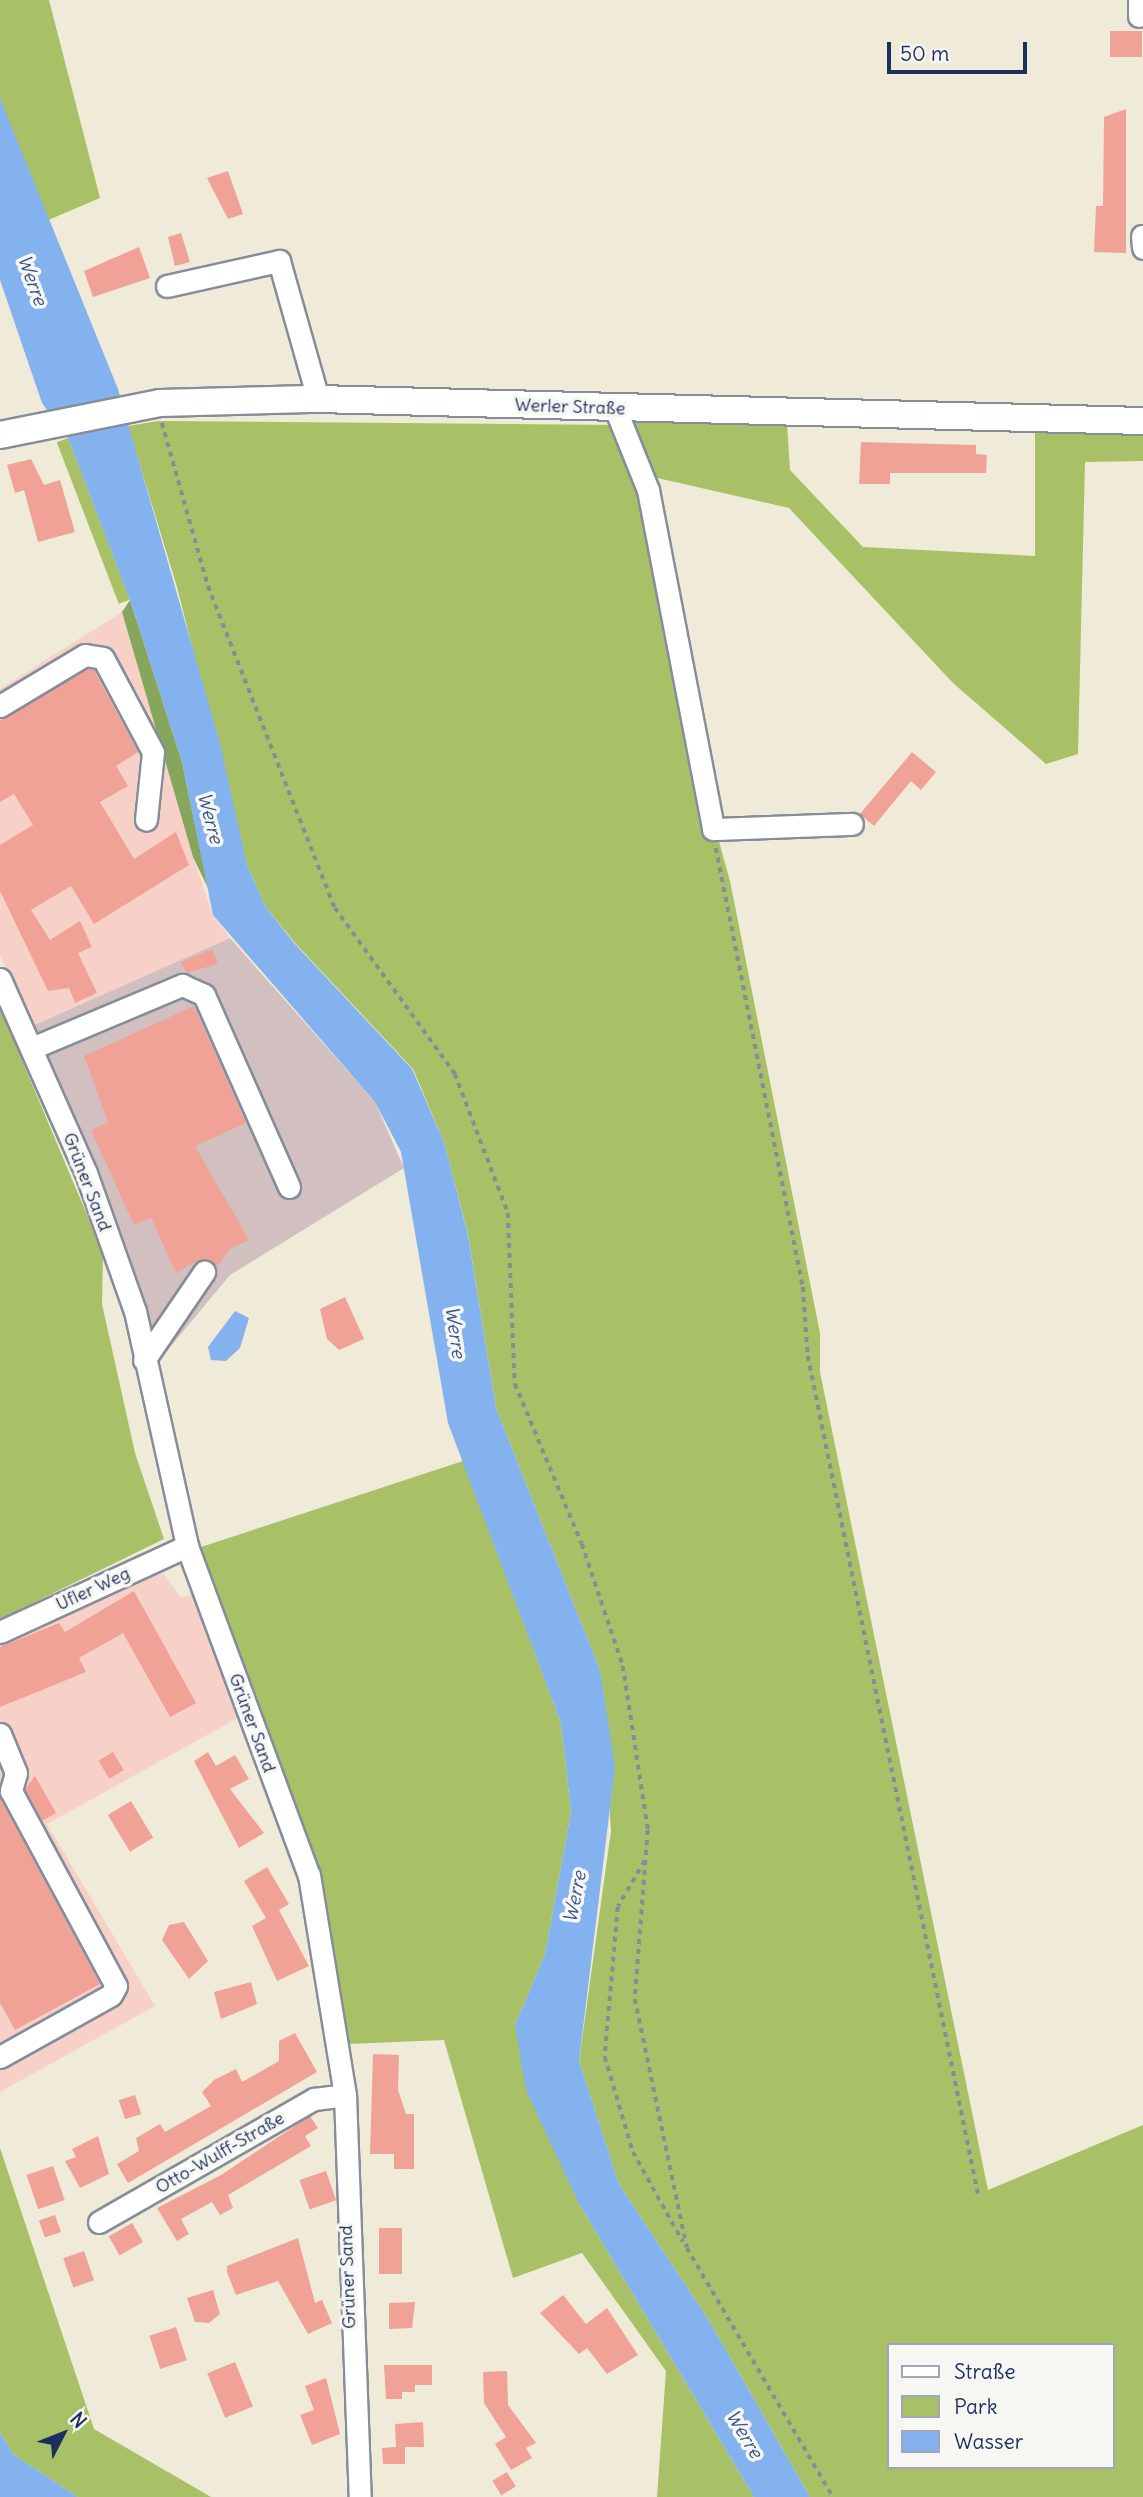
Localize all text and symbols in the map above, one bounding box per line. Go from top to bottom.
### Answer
scale bar [891,28,1031,72]
text: 50 m [900,40,949,67]
water label: Werre [12,252,52,308]
street label: Werler Straße [514,394,626,420]
water label: Werre [192,790,228,846]
street label: Grüner Sand [58,1130,116,1234]
water label: Werre [440,1305,470,1359]
street label: Ufler Weg [53,1563,133,1615]
street label: Grüner Sand [224,1670,280,1776]
water label: Werre [559,1869,591,1925]
street label: Otto-Wulff-Straße [152,2107,288,2199]
street label: Grüner Sand [335,2225,361,2329]
legend [888,2343,1115,2469]
text: Straße [954,2358,1015,2385]
text: Park [954,2393,997,2420]
north arrow [28,2399,98,2469]
water label: Werre [721,2406,767,2462]
text: N [65,2407,92,2433]
text: Wasser [954,2428,1023,2455]

